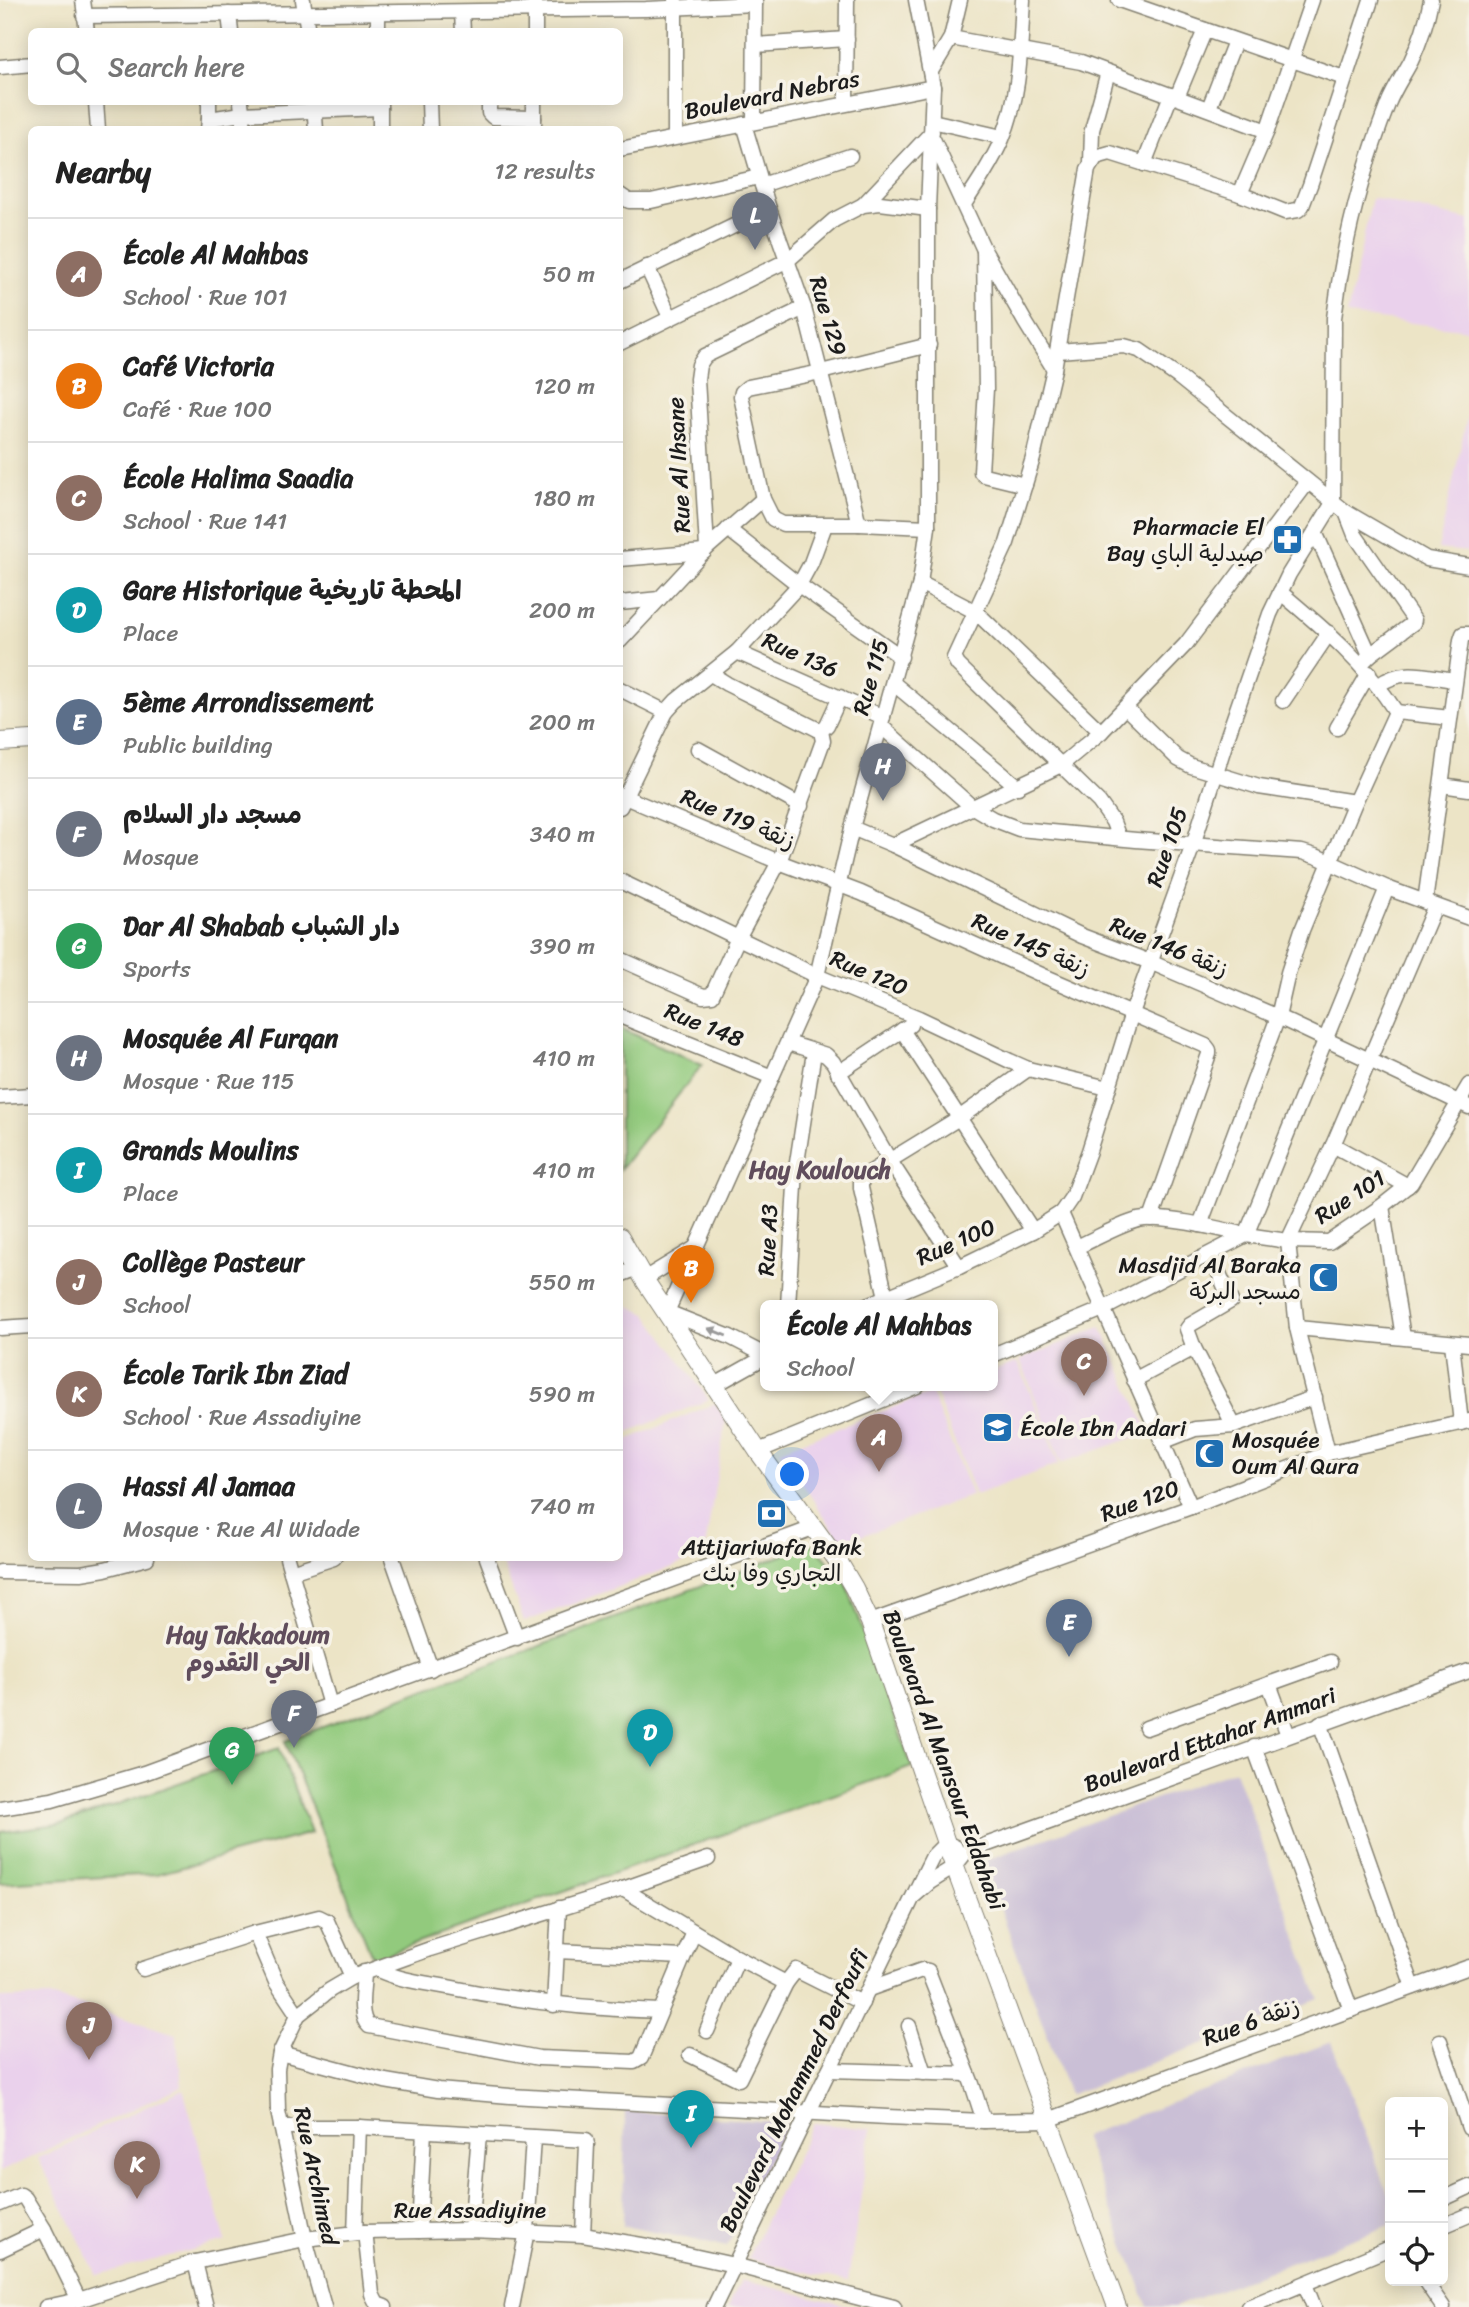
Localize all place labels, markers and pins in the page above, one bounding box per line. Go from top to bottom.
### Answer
pin: L [732,192,778,250]
place label: Pharmacie El Bay صيدلية الباي [1107,507,1264,574]
pharmacy icon: Pharmacie El Bay صيدلية الباي [1270,523,1304,557]
pin: H [860,743,906,801]
pin: B [668,1245,714,1303]
place label: Masdjid Al Baraka مسجد البركة [1118,1245,1301,1312]
mosque icon: Masdjid Al Baraka مسجد البركة [1307,1261,1341,1295]
pin: C [1061,1338,1107,1396]
place label: École Ibn Aadari [1020,1408,1187,1449]
school or university icon: École Ibn Aadari [980,1411,1014,1445]
pin: A [856,1414,902,1472]
place label: Mosquée Oum Al Qura [1232,1420,1359,1487]
mosque icon: Mosquée Oum Al Qura [1192,1436,1226,1470]
bank icon: Attijariwafa Bank التجاري وفا بنك [755,1496,789,1530]
place label: Attijariwafa Bank التجاري وفا بنك [680,1527,863,1594]
pin: E [1046,1599,1092,1657]
pin: F [271,1690,317,1748]
pin: D [627,1709,673,1767]
pin: G [209,1727,255,1785]
pin: J [66,2002,112,2060]
pin: I [668,2090,714,2148]
pin: K [114,2141,160,2199]

